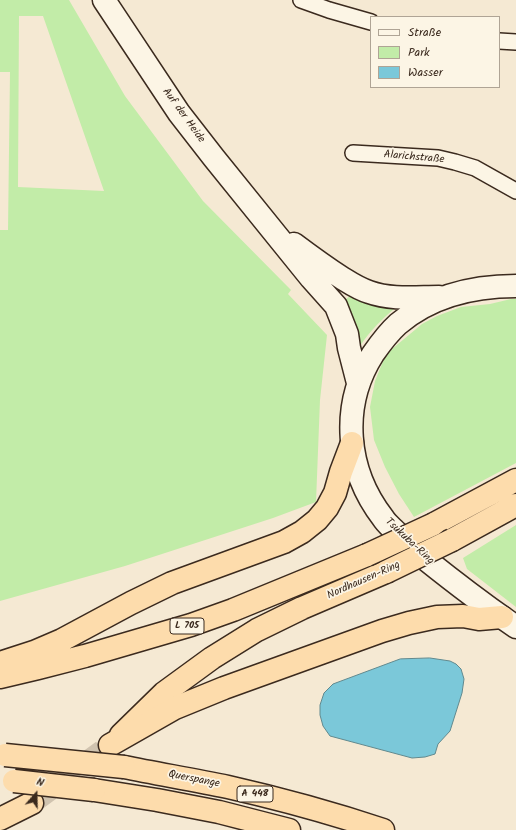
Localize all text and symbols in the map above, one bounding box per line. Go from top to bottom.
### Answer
legend [370,16,500,88]
text: Straße [408,23,441,42]
text: Park [408,43,430,62]
text: Wasser [408,63,443,82]
street label: Auf der Heide [159,86,207,146]
street label: Alarichstraße [383,149,445,167]
street label: Tsukuba-Ring [382,516,436,568]
street label: Nordhausen-Ring [325,559,403,603]
road number: L 705 [170,618,204,634]
street label: Querspange [167,769,221,791]
text: N [34,773,46,792]
north arrow [16,774,56,814]
road number: A 448 [237,786,273,802]

